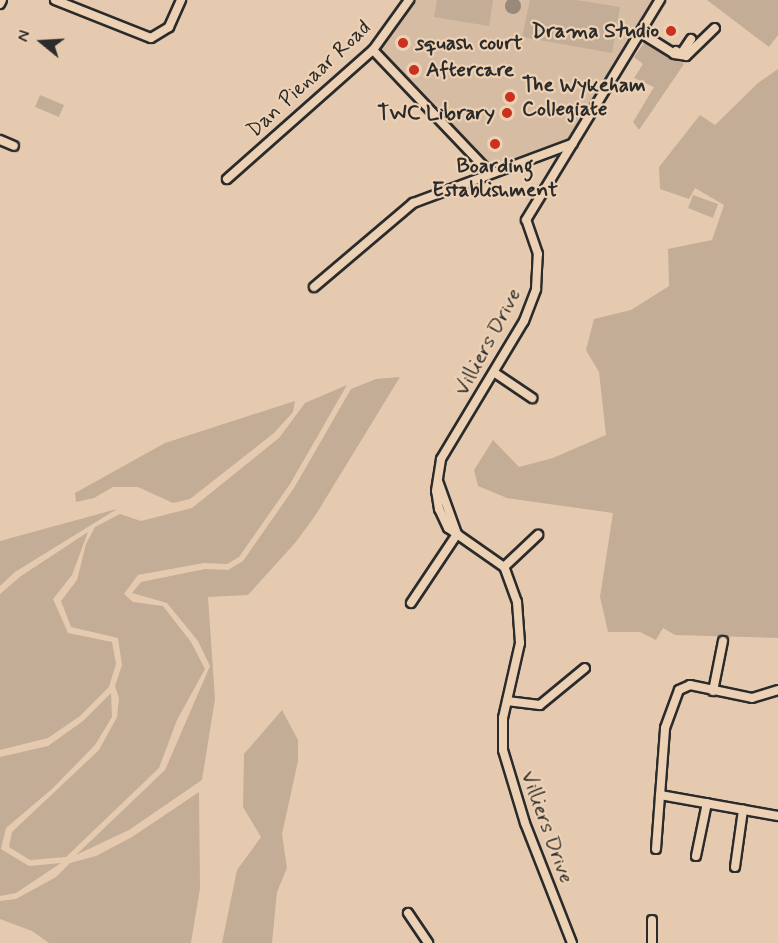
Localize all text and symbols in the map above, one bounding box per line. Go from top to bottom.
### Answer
north arrow [12,12,72,72]
street label: Dan Pienaar Road [242,15,376,143]
place label: Drama Studio [532,18,659,44]
marker: Drama Studio [664,24,678,38]
text: N [13,28,36,45]
place label: squash court [415,30,523,56]
marker: squash court [396,36,410,50]
place label: Aftercare [426,57,514,83]
marker: Aftercare [407,63,421,77]
place label: The Wykeham Collegiate [522,72,651,122]
marker: The Wykeham Collegiate [503,90,517,104]
place label: TWC Library [377,100,495,126]
marker: TWC Library [500,106,514,120]
marker: Boarding Establishment [488,137,502,151]
place label: Boarding Establishment [432,153,558,203]
street label: Villiers Drive [450,285,526,399]
street label: Villiers Drive [515,768,579,886]

